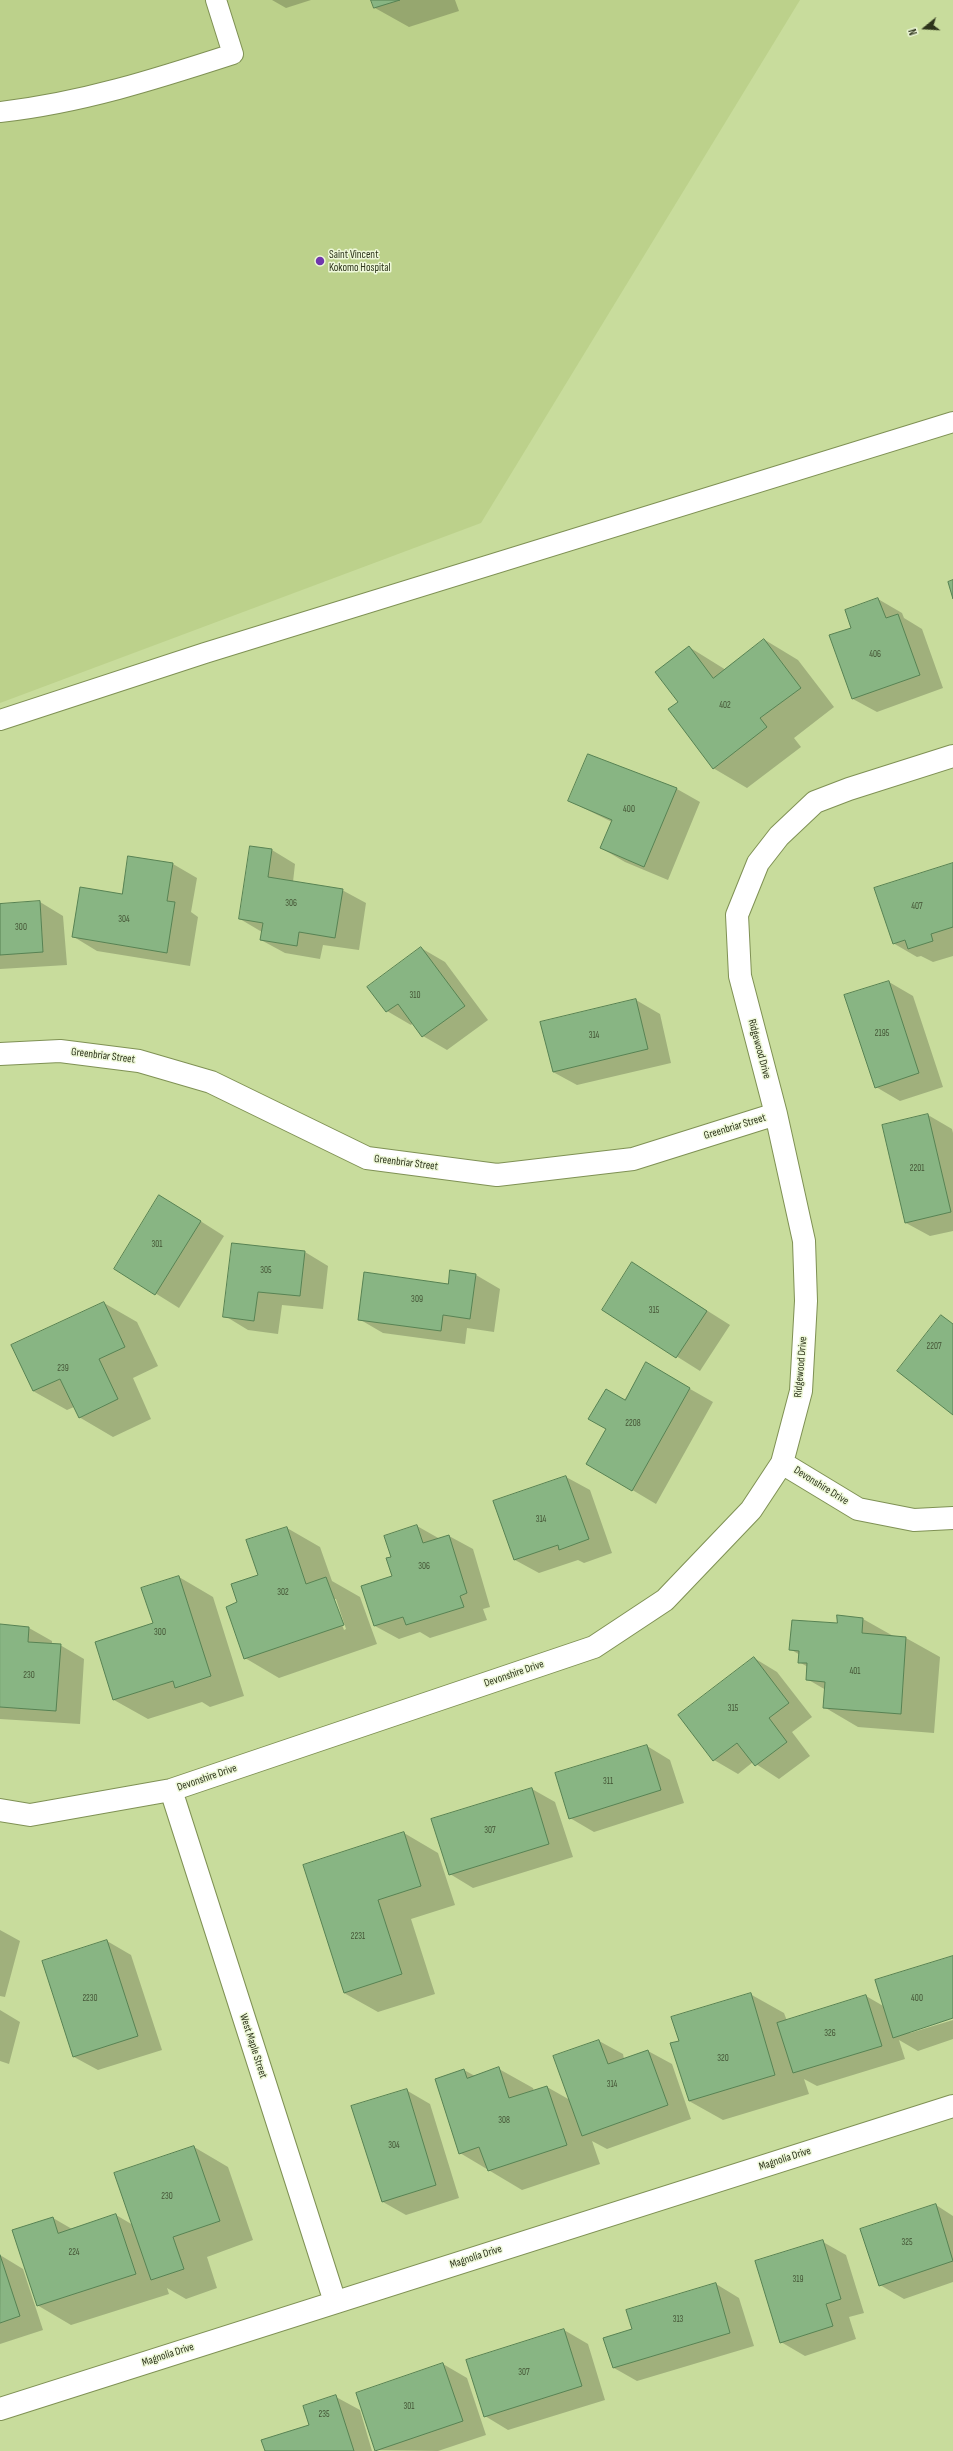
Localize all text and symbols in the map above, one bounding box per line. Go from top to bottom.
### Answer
north arrow [905,8,945,48]
text: N [906,27,920,37]
place label: Saint Vincent Kokomo Hospital [329,248,391,274]
marker: Saint Vincent Kokomo Hospital [314,255,326,267]
house number: 406 [869,650,881,660]
house number: 402 [719,701,731,711]
house number: 400 [623,805,635,815]
house number: 306 [285,899,297,909]
house number: 407 [911,902,923,912]
house number: 304 [118,915,130,925]
house number: 300 [15,923,27,933]
house number: 310 [410,991,420,1001]
street label: Ridgewood Drive [745,1018,773,1080]
house number: 2195 [875,1029,889,1039]
house number: 314 [589,1031,599,1041]
street label: Greenbriar Street [70,1046,136,1066]
street label: Greenbriar Street [702,1111,768,1143]
street label: Greenbriar Street [373,1153,439,1173]
house number: 2201 [910,1164,924,1174]
house number: 301 [152,1240,162,1250]
house number: 305 [260,1266,272,1276]
house number: 309 [411,1295,423,1305]
house number: 315 [649,1306,659,1316]
street label: Ridgewood Drive [792,1336,810,1398]
house number: 2207 [926,1342,942,1352]
house number: 239 [57,1364,69,1374]
house number: 2208 [625,1419,641,1429]
street label: Devonshire Drive [791,1464,851,1508]
house number: 314 [536,1515,546,1525]
house number: 306 [418,1562,430,1572]
house number: 302 [277,1588,289,1598]
house number: 300 [154,1628,166,1638]
street label: Devonshire Drive [482,1658,546,1690]
house number: 401 [850,1667,860,1677]
house number: 230 [23,1671,35,1681]
house number: 315 [728,1704,738,1714]
street label: Devonshire Drive [175,1762,239,1794]
house number: 311 [603,1777,613,1787]
house number: 307 [484,1826,496,1836]
house number: 2231 [351,1932,365,1942]
house number: 2230 [82,1994,98,2004]
house number: 400 [911,1994,923,2004]
street label: West Maple Street [236,2012,270,2080]
house number: 326 [824,2029,836,2039]
house number: 320 [717,2054,729,2064]
house number: 314 [607,2080,617,2090]
house number: 308 [498,2116,510,2126]
house number: 304 [388,2141,400,2151]
street label: Magnolia Drive [757,2144,813,2174]
house number: 230 [161,2192,173,2202]
house number: 325 [901,2238,913,2248]
street label: Magnolia Drive [448,2242,504,2272]
house number: 224 [68,2248,80,2258]
house number: 319 [793,2275,803,2285]
house number: 313 [673,2315,683,2325]
street label: Magnolia Drive [140,2340,196,2370]
house number: 307 [518,2368,530,2378]
house number: 301 [404,2402,414,2412]
house number: 235 [318,2410,330,2420]

